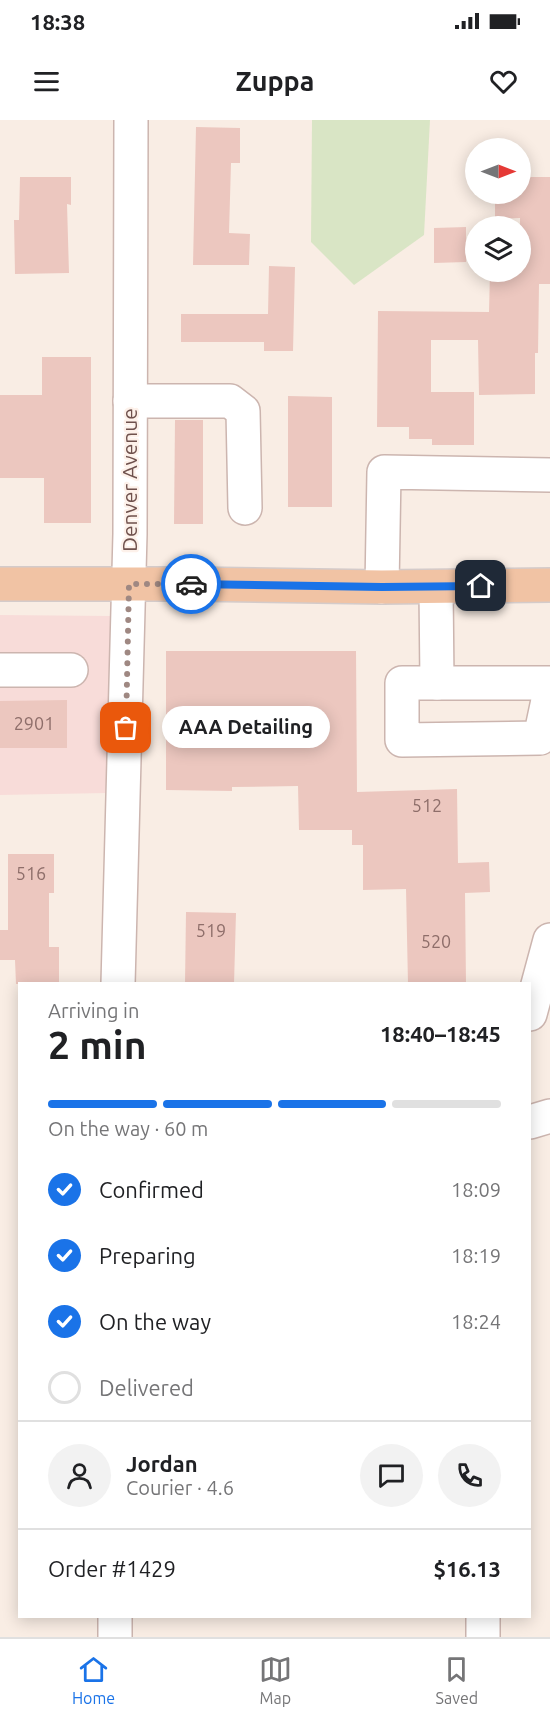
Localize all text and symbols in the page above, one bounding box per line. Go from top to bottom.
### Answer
text: 18:38 [30,9,85,34]
icon: menu [30,65,63,98]
icon: heart [487,65,520,98]
text: Zuppa [236,66,314,96]
north arrow [465,138,531,204]
map controls [465,138,531,282]
button: layers [465,216,531,282]
street label: Denver Avenue [117,408,141,552]
courier [161,554,221,614]
pin [455,560,506,611]
icon: car [175,568,208,601]
icon: home [464,569,497,602]
pin [100,702,151,753]
callout: AAA Detailing [162,707,330,749]
icon: bag [109,711,142,744]
house number: 2901 [14,713,54,733]
text: AAA Detailing [179,715,313,738]
house number: 512 [412,795,442,815]
house number: 516 [16,863,46,883]
house number: 519 [196,920,226,940]
house number: 520 [421,931,451,951]
text: Arriving in [48,999,139,1022]
text: 18:40–18:45 [380,1021,501,1046]
text: 2 min [48,1023,147,1066]
text: On the way · 60 m [48,1117,208,1140]
icon: check [48,1173,81,1206]
text: Confirmed [99,1177,204,1202]
text: 18:09 [451,1178,501,1201]
icon: check [48,1239,81,1272]
text: Preparing [99,1243,196,1268]
text: 18:19 [451,1244,501,1267]
icon: check [48,1305,81,1338]
text: On the way [99,1309,211,1334]
text: 18:24 [451,1310,501,1333]
text: Delivered [99,1375,194,1400]
button: person [48,1444,111,1507]
button: chat [360,1444,423,1507]
button: phone [438,1444,501,1507]
text: Jordan [126,1451,198,1476]
text: Courier · 4.6 [126,1476,234,1499]
text: Order #1429 [48,1556,176,1581]
text: $16.13 [434,1556,501,1581]
tab: Home [72,1653,115,1707]
tab: Map [259,1653,292,1707]
tab: Saved [436,1653,478,1707]

